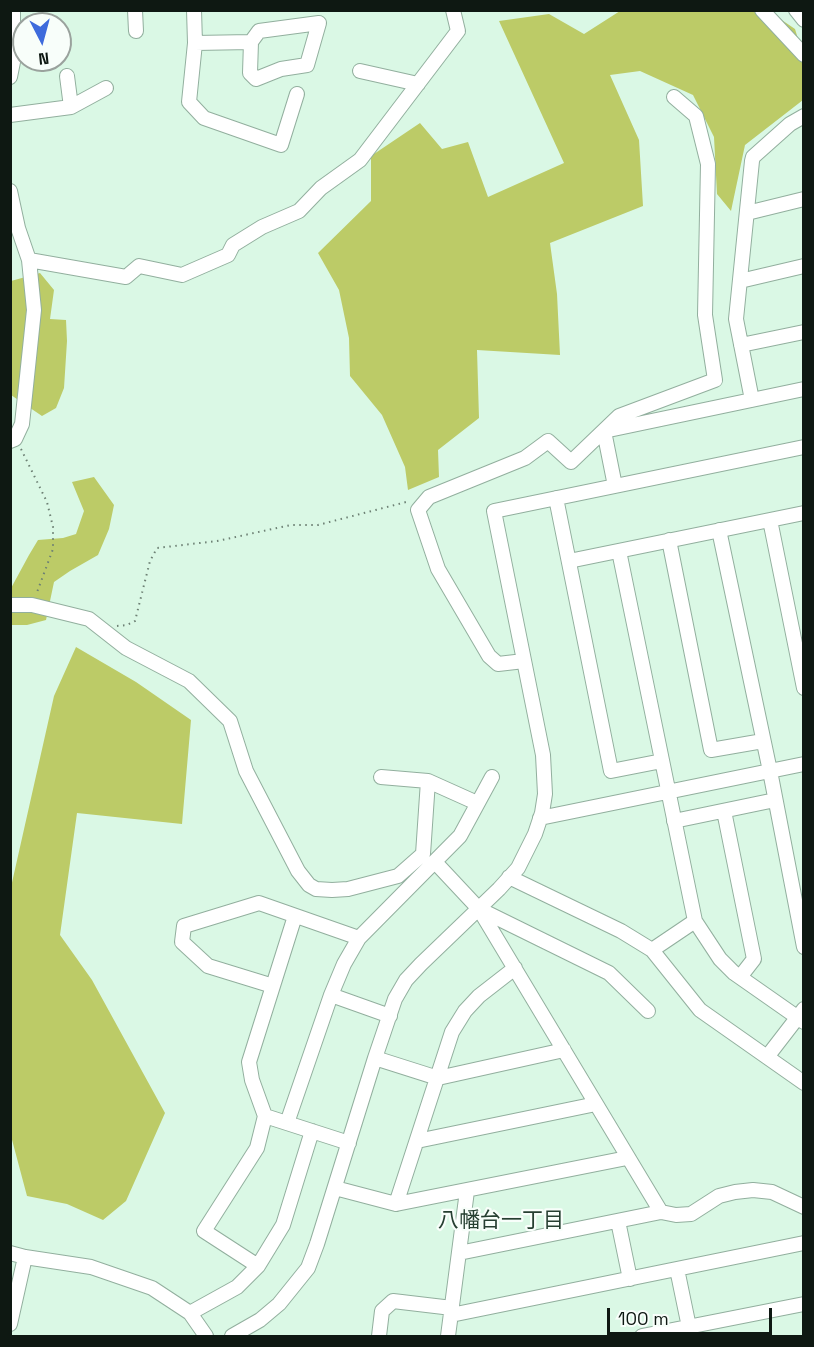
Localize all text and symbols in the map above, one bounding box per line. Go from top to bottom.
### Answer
north arrow [12,12,72,72]
text: N [37,47,50,69]
district label: 八幡台一丁目 [438,1208,564,1234]
scale bar [610,1296,775,1334]
text: 100 m [618,1307,669,1330]

